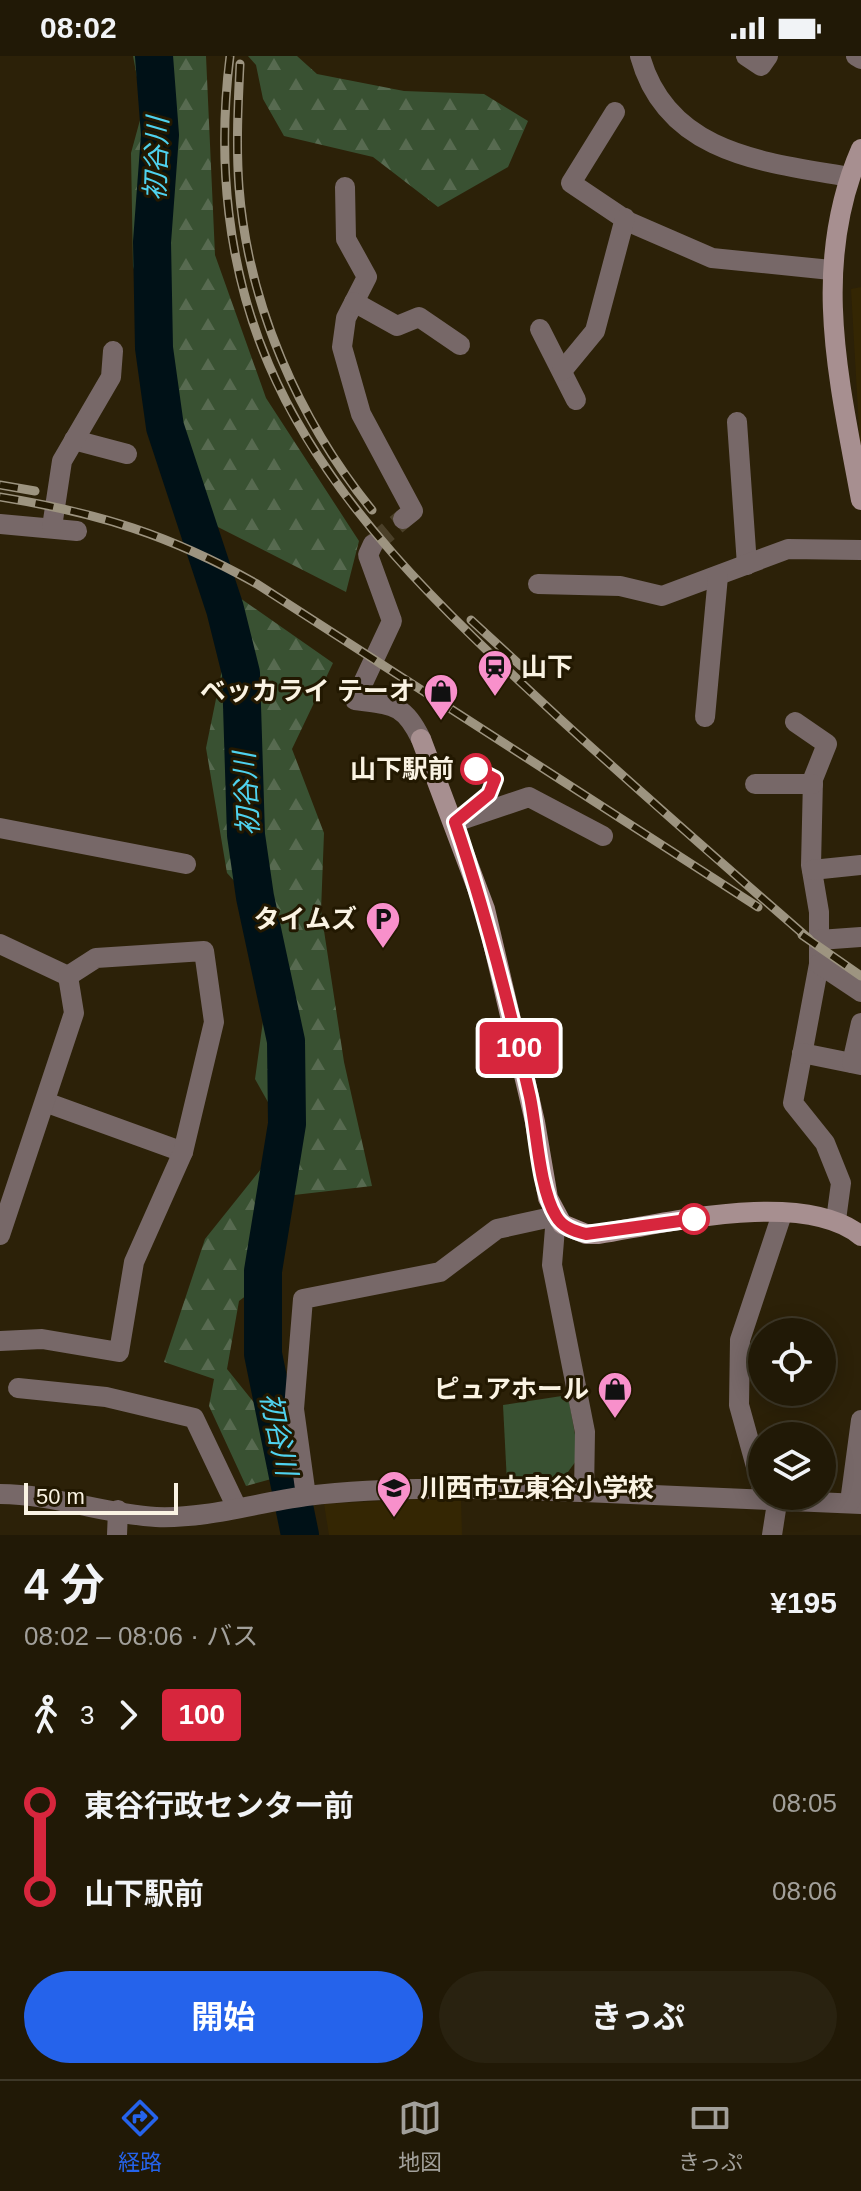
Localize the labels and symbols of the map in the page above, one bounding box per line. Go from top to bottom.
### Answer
water label: 初谷川 [140,114,174,202]
station icon: 山下 [476,648,514,698]
place label: 山下 [521,652,573,682]
shop icon: ベッカライ テーオ [422,672,460,722]
place label: ベッカライ テーオ [200,676,415,706]
water label: 初谷川 [229,748,264,837]
place label: 山下駅前 [350,754,454,784]
marker: 山下駅前 [461,754,491,784]
parking icon: タイムズ [364,900,402,950]
place label: タイムズ [254,904,357,934]
line badge: 100 [473,1022,565,1074]
unlabelled marker [679,1204,709,1234]
shop icon: ピュアホール [596,1370,634,1420]
place label: ピュアホール [434,1374,589,1404]
water label: 初谷川 [255,1390,303,1481]
school or university icon: 川西市立東谷小学校 [375,1469,413,1519]
place label: 川西市立東谷小学校 [420,1473,654,1503]
scale bar [24,1479,178,1515]

